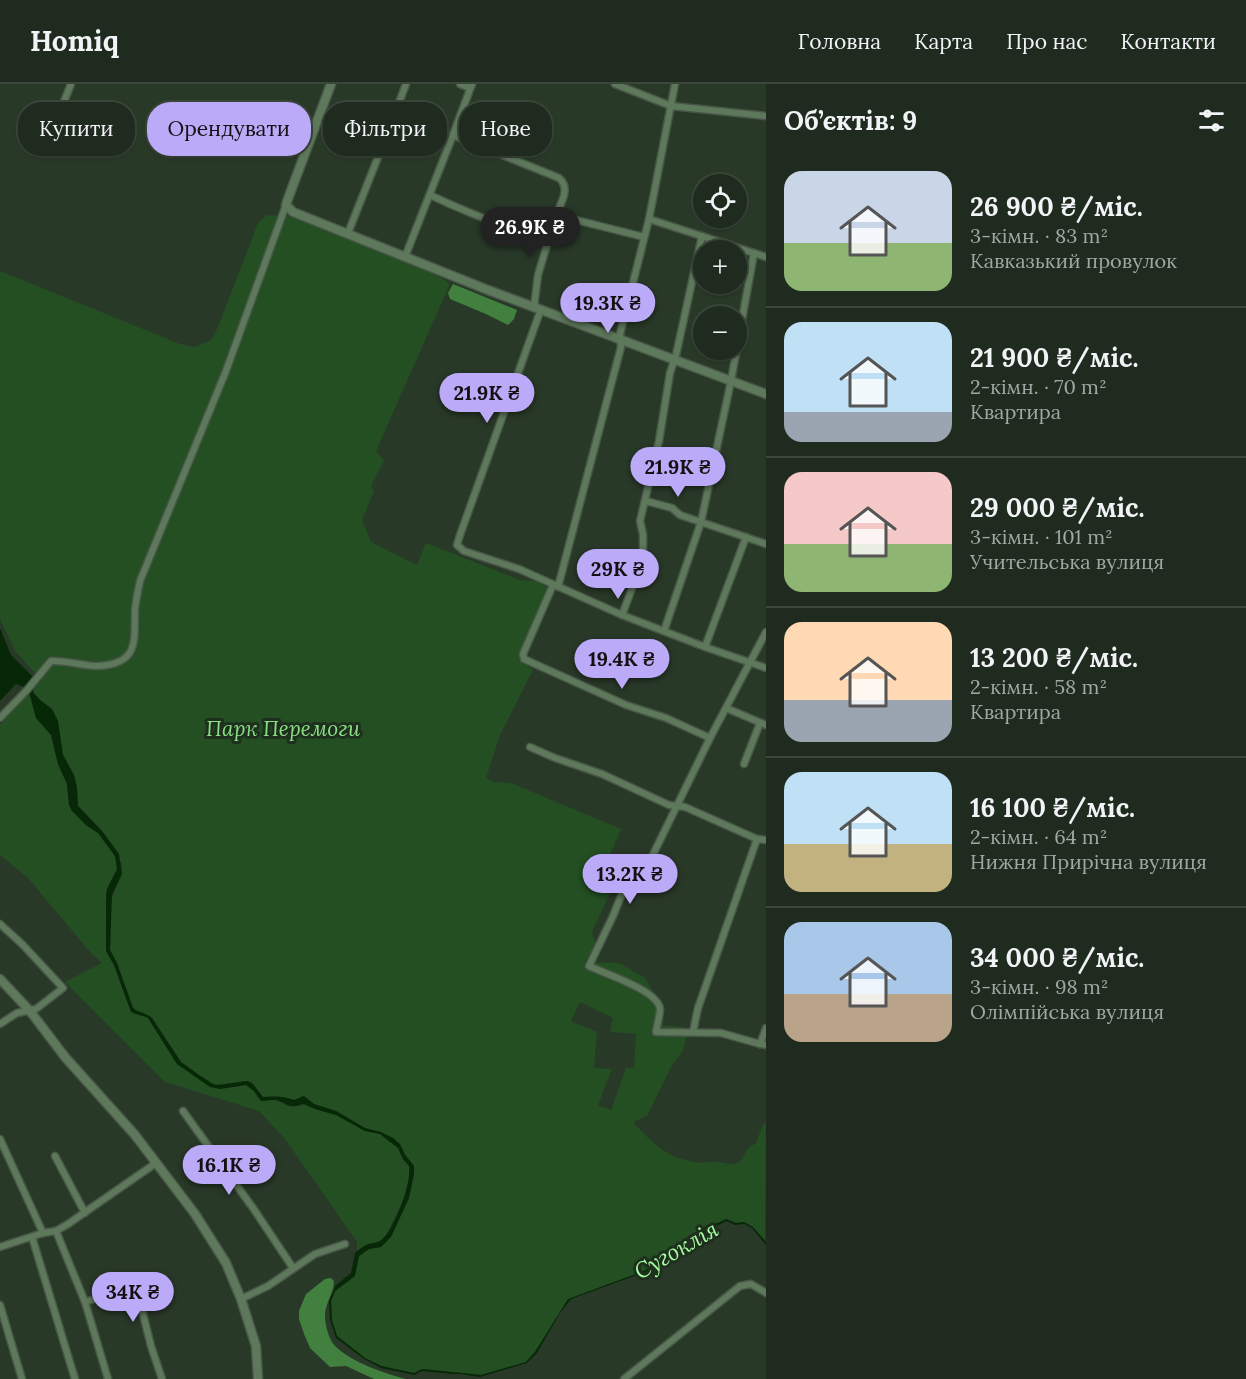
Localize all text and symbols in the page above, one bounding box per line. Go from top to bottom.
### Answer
text: Homiq [30,23,119,59]
text: Головна [798,28,881,55]
text: Карта [914,28,973,55]
text: Про нас [1006,28,1088,55]
text: Контакти [1121,28,1216,55]
chip: Купити [18,102,135,156]
chip: Орендувати [147,102,311,156]
chip: Фільтри [323,102,447,156]
chip: Нове [459,102,552,156]
text: Об’єктів: 9 [784,104,917,137]
icon: filters [1195,104,1228,137]
map controls [693,174,747,360]
button: locate [693,174,747,228]
text: 26 900 ₴/міс. [970,190,1143,223]
icon: home [832,195,904,267]
pin: 26.9K ₴ [475,207,585,258]
text: 26.9K ₴ [495,214,565,239]
text: 3-кімн. · 83 m² [970,223,1108,248]
button: + [693,240,747,294]
text: Кавказький провулок [970,248,1177,273]
pin: 19.3K ₴ [553,283,663,334]
text: 19.3K ₴ [574,290,642,315]
button: − [693,306,747,360]
text: 21 900 ₴/міс. [970,341,1138,374]
icon: home [832,346,904,418]
pin: 21.9K ₴ [432,373,542,424]
text: 2-кімн. · 70 m² [970,374,1107,399]
text: 21.9K ₴ [453,380,521,405]
text: Квартира [970,399,1061,424]
pin: 21.9K ₴ [623,447,733,498]
text: 21.9K ₴ [644,454,712,479]
text: 29 000 ₴/міс. [970,491,1144,524]
icon: home [832,496,904,568]
text: 3-кімн. · 101 m² [970,524,1113,549]
pin: 29K ₴ [576,549,660,600]
text: Учительська вулиця [970,549,1164,574]
text: 29K ₴ [591,556,645,581]
pin: 19.4K ₴ [567,639,677,690]
text: 13 200 ₴/міс. [970,641,1138,674]
text: 19.4K ₴ [588,646,656,671]
icon: home [832,646,904,718]
text: 2-кімн. · 58 m² [970,674,1107,699]
text: Квартира [970,699,1061,724]
park label: Парк Перемоги [206,715,360,742]
text: 16 100 ₴/міс. [970,791,1135,824]
icon: home [832,796,904,868]
text: 2-кімн. · 64 m² [970,824,1107,849]
text: Нижня Прирічна вулиця [970,849,1207,874]
pin: 13.2K ₴ [575,854,685,905]
text: 13.2K ₴ [597,861,663,886]
text: 34 000 ₴/міс. [970,941,1144,974]
icon: home [832,946,904,1018]
text: 3-кімн. · 98 m² [970,974,1109,999]
text: Олімпійська вулиця [970,999,1164,1024]
pin: 16.1K ₴ [174,1145,284,1196]
text: 16.1K ₴ [197,1152,261,1177]
water label: Сугоклія [629,1214,724,1285]
pin: 34K ₴ [91,1272,175,1323]
text: 34K ₴ [106,1279,160,1304]

